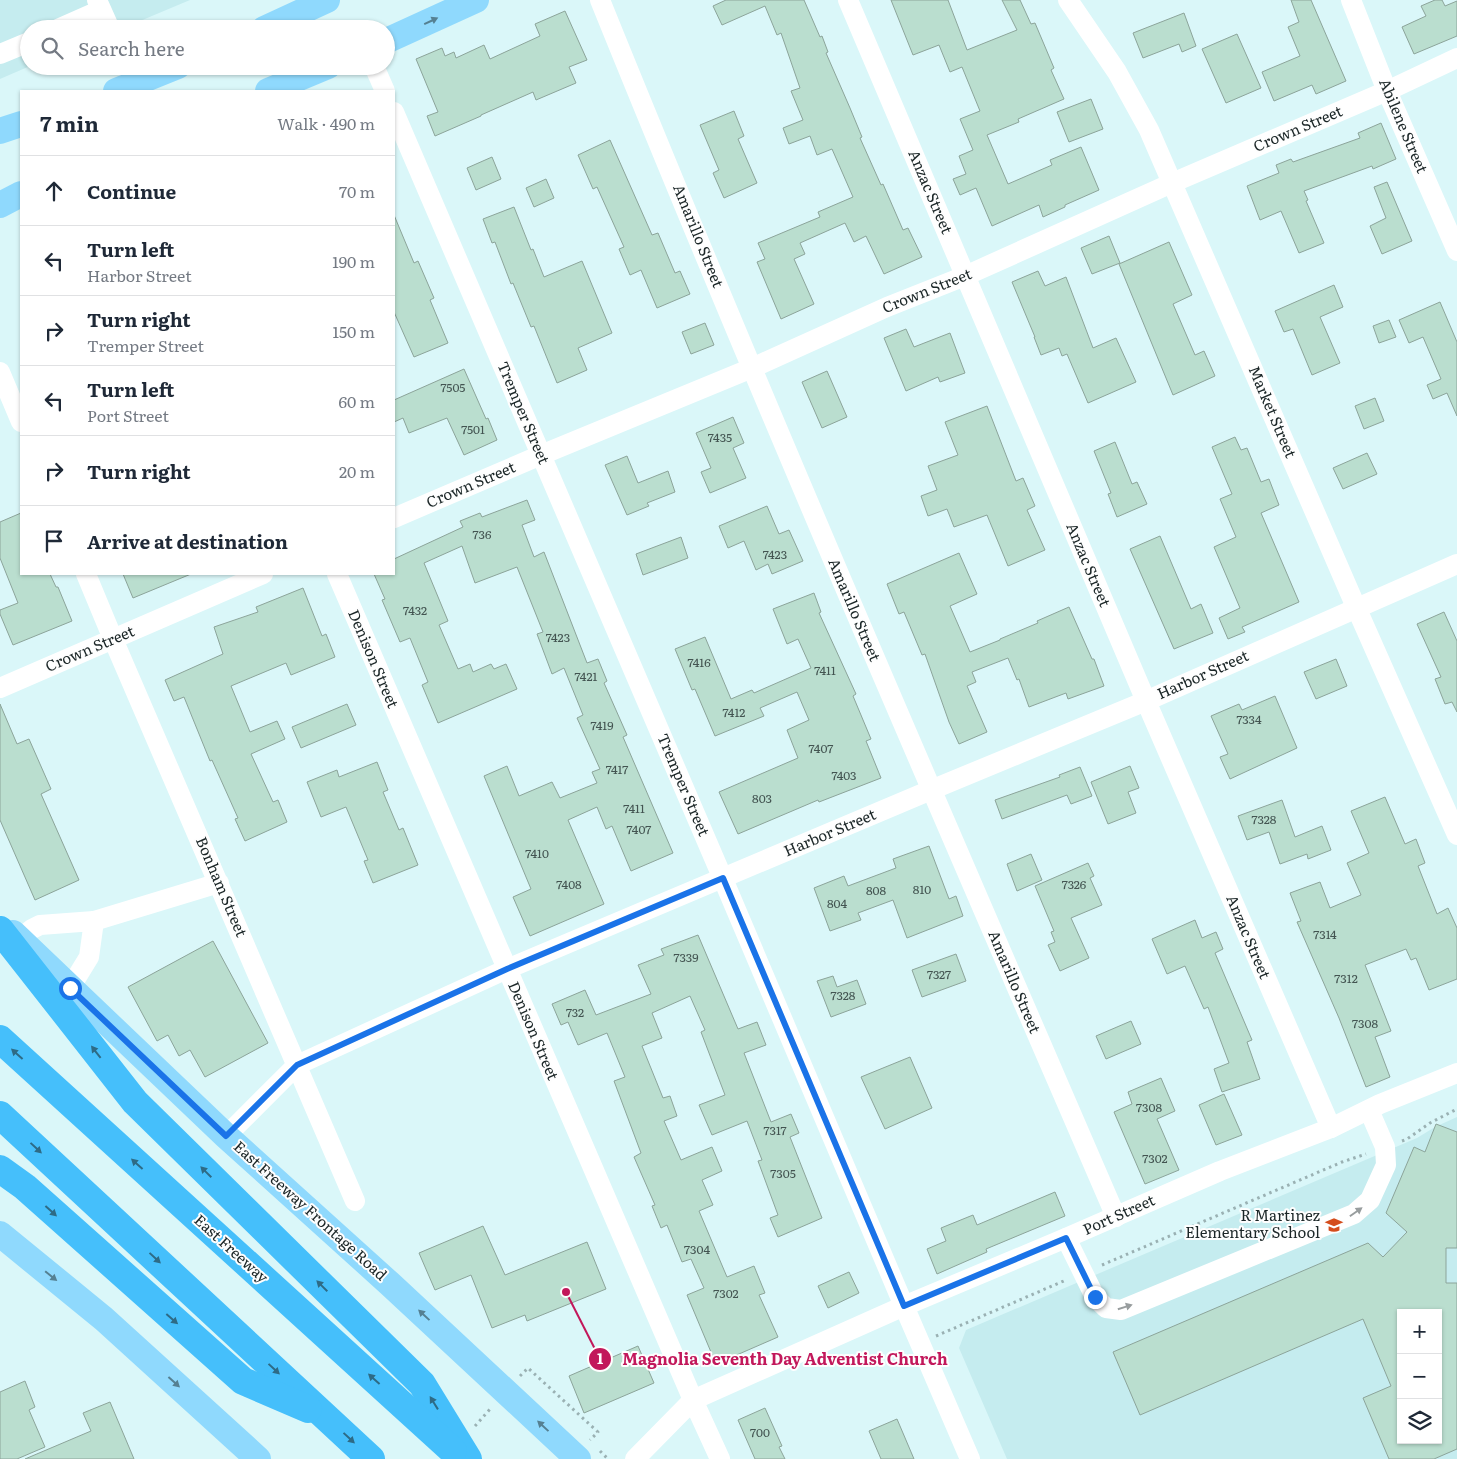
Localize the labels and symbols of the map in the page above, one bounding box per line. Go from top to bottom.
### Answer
one-way arrow [424,16,438,24]
street label: Abilene Street [1374,74,1435,176]
street label: Crown Street [1249,99,1346,157]
street label: Anzac Street [903,146,959,237]
street label: Amarillo Street [668,180,731,291]
street label: Crown Street [878,261,975,318]
street label: Tremper Street [492,357,556,467]
street label: Market Street [1244,362,1303,461]
house number: 7505 [441,378,465,396]
house number: 7501 [461,420,485,438]
house number: 7435 [708,428,732,446]
street label: Crown Street [422,455,519,513]
street label: Anzac Street [1061,519,1117,610]
house number: 736 [473,525,492,543]
house number: 7423 [763,545,787,563]
street label: Amarillo Street [823,554,887,664]
house number: 7432 [403,601,427,619]
street label: Denison Street [343,605,406,711]
street label: Crown Street [41,619,138,677]
house number: 7423 [546,628,570,646]
street label: Harbor Street [1153,643,1252,704]
house number: 7416 [687,653,711,671]
house number: 7411 [814,661,836,679]
house number: 7421 [575,667,598,685]
house number: 7412 [723,703,745,721]
house number: 7334 [1236,710,1262,728]
house number: 7419 [590,716,614,734]
street label: Tremper Street [652,729,716,839]
house number: 7407 [809,739,833,757]
house number: 7417 [606,760,628,778]
house number: 7403 [831,766,857,784]
house number: 803 [752,789,772,807]
house number: 7411 [623,799,645,817]
street label: Harbor Street [780,802,879,861]
house number: 7328 [1252,810,1277,828]
house number: 7407 [627,820,651,838]
street label: Bonham Street [191,833,254,940]
house number: 7410 [525,844,549,862]
house number: 7408 [556,875,582,893]
house number: 7326 [1062,875,1087,893]
house number: 810 [913,880,931,898]
house number: 808 [866,881,886,899]
street label: Anzac Street [1221,891,1277,982]
house number: 804 [827,894,847,912]
house number: 7314 [1313,925,1337,943]
street label: Amarillo Street [983,926,1047,1036]
house number: 7339 [674,948,698,966]
house number: 7327 [927,965,951,983]
house number: 7312 [1334,969,1358,987]
route start [59,977,82,1000]
street label: Denison Street [503,977,566,1083]
house number: 7328 [831,986,856,1004]
house number: 732 [566,1003,584,1021]
house number: 7308 [1352,1014,1378,1032]
one-way arrow [91,1045,101,1059]
one-way arrow [11,1048,23,1060]
house number: 7308 [1136,1098,1162,1116]
house number: 7317 [763,1121,787,1139]
street label: East Freeway Frontage Road [230,1138,390,1284]
one-way arrow [29,1142,41,1154]
house number: 7302 [1142,1149,1168,1167]
one-way arrow [131,1158,144,1169]
house number: 7305 [770,1164,796,1182]
one-way arrow [200,1166,212,1178]
street label: Port Street [1079,1188,1158,1240]
place label: R Martinez Elementary School [1185,1203,1320,1243]
one-way arrow [45,1205,57,1217]
one-way arrow [1349,1207,1363,1217]
street label: East Freeway [190,1211,272,1287]
school or university icon: R Martinez Elementary School [1324,1215,1344,1235]
house number: 7304 [684,1240,710,1258]
one-way arrow [149,1252,161,1264]
one-way arrow [45,1270,58,1281]
one-way arrow [316,1280,328,1292]
house number: 7302 [713,1284,739,1302]
route end [1084,1286,1107,1309]
one-way arrow [1118,1303,1133,1311]
one-way arrow [418,1309,430,1321]
one-way arrow [166,1313,178,1325]
callout: Magnolia Seventh Day Adventist Church [588,1343,958,1374]
text: 1 [597,1346,603,1369]
text: Magnolia Seventh Day Adventist Church [622,1346,948,1370]
one-way arrow [268,1363,281,1374]
one-way arrow [368,1373,380,1385]
one-way arrow [167,1377,180,1388]
one-way arrow [429,1396,438,1409]
one-way arrow [537,1420,549,1432]
house number: 700 [750,1423,770,1441]
one-way arrow [343,1432,355,1444]

